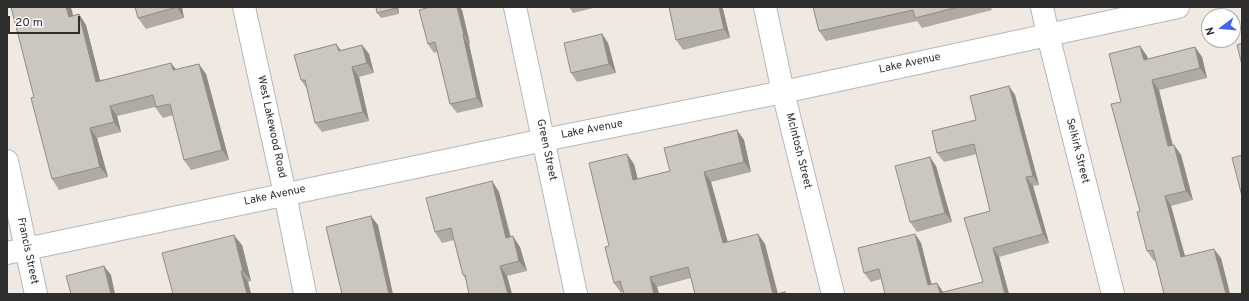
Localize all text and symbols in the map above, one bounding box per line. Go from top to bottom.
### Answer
scale bar [10,8,82,34]
north arrow [1201,8,1241,48]
text: 20 m [15,15,43,31]
text: N [1203,25,1218,37]
street label: Lake Avenue [878,51,942,77]
street label: West Lakewood Road [254,75,288,179]
street label: McIntosh Street [782,112,814,190]
street label: Selkirk Street [1063,117,1091,185]
street label: Green Street [533,118,559,182]
street label: Lake Avenue [560,118,624,142]
street label: Lake Avenue [243,183,307,209]
street label: Francis Street [13,216,41,286]

